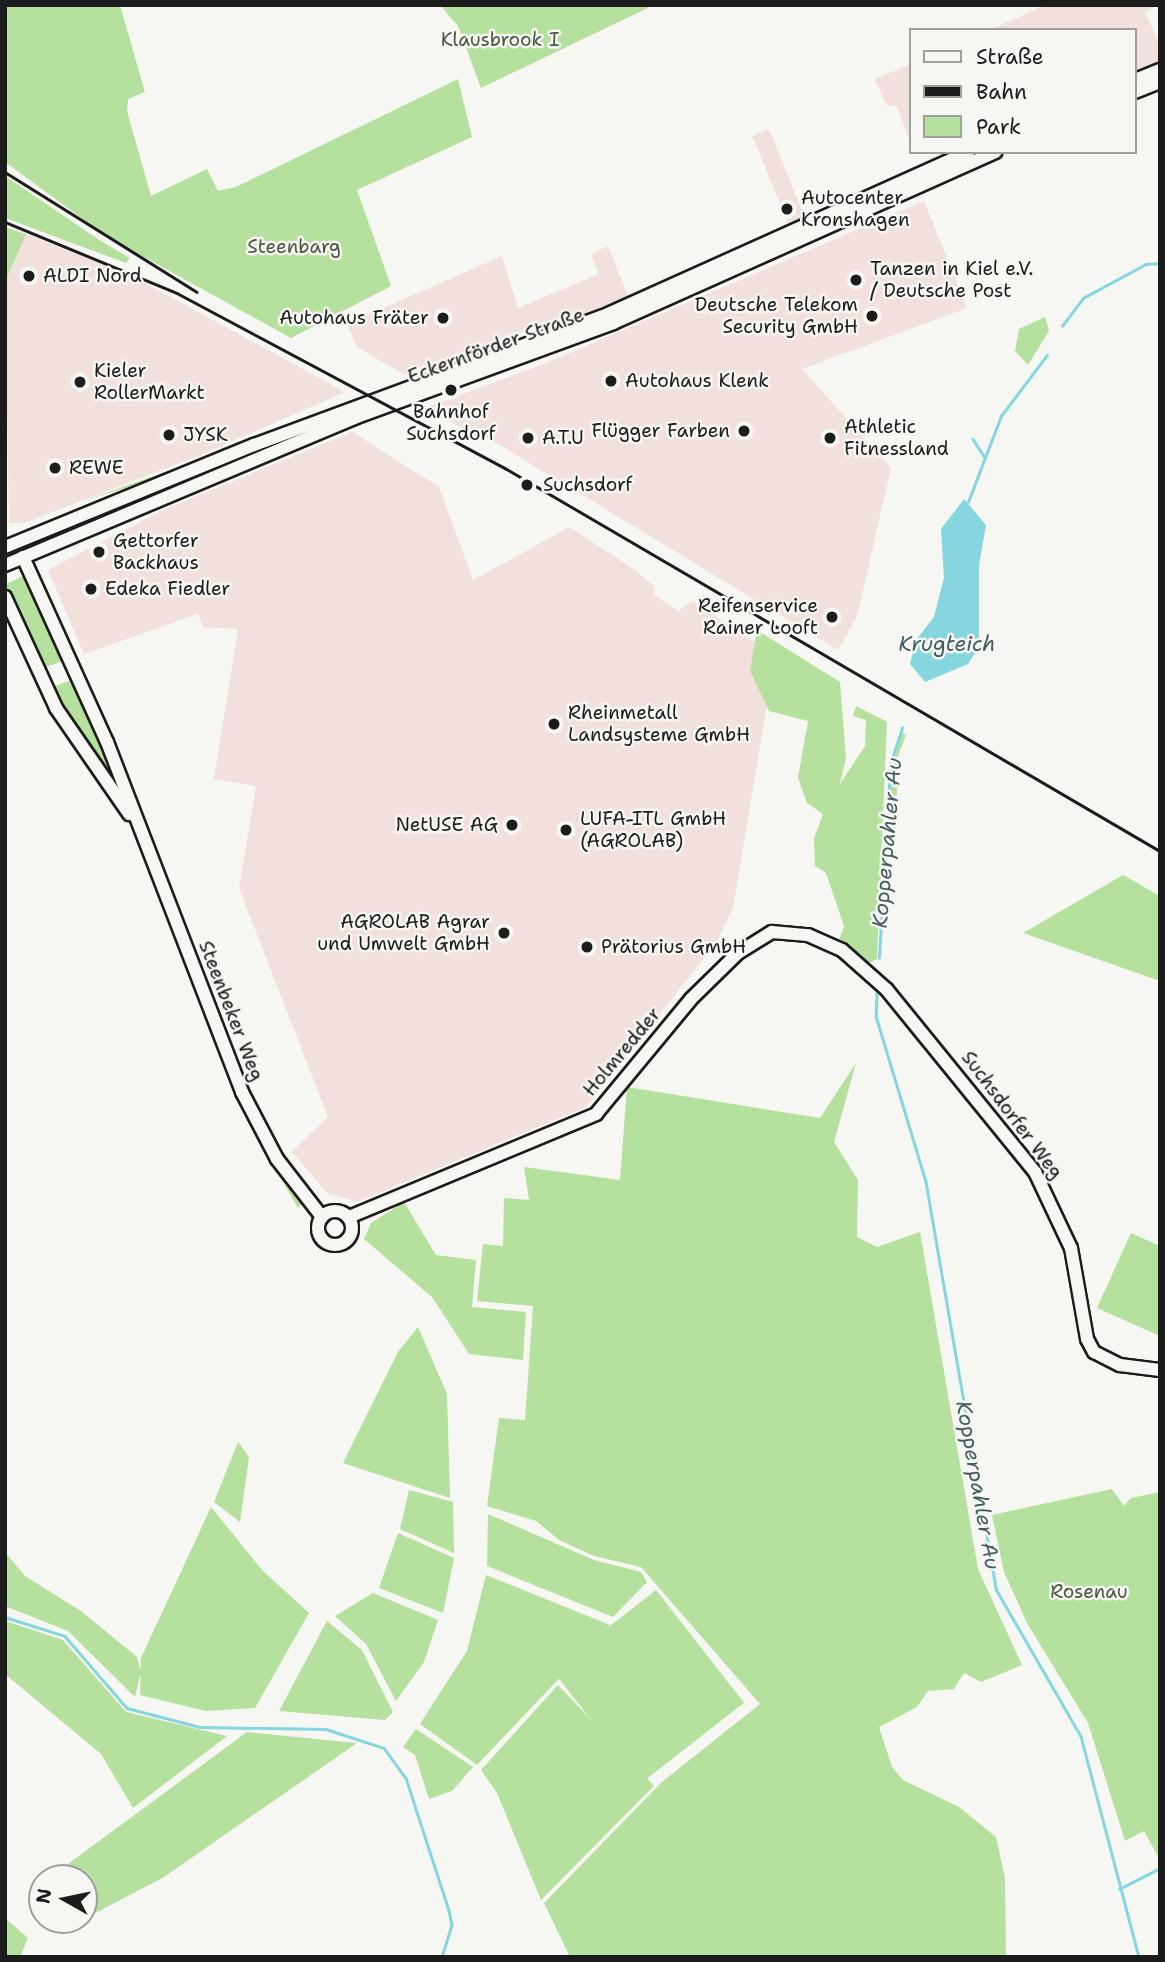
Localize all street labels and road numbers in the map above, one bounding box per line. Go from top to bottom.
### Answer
street label: Eckernförder Straße [405,303,587,389]
street label: Steenbeker Weg [194,938,268,1084]
street label: Holmredder [578,1003,666,1101]
street label: Suchsdorfer Weg [957,1047,1067,1183]

